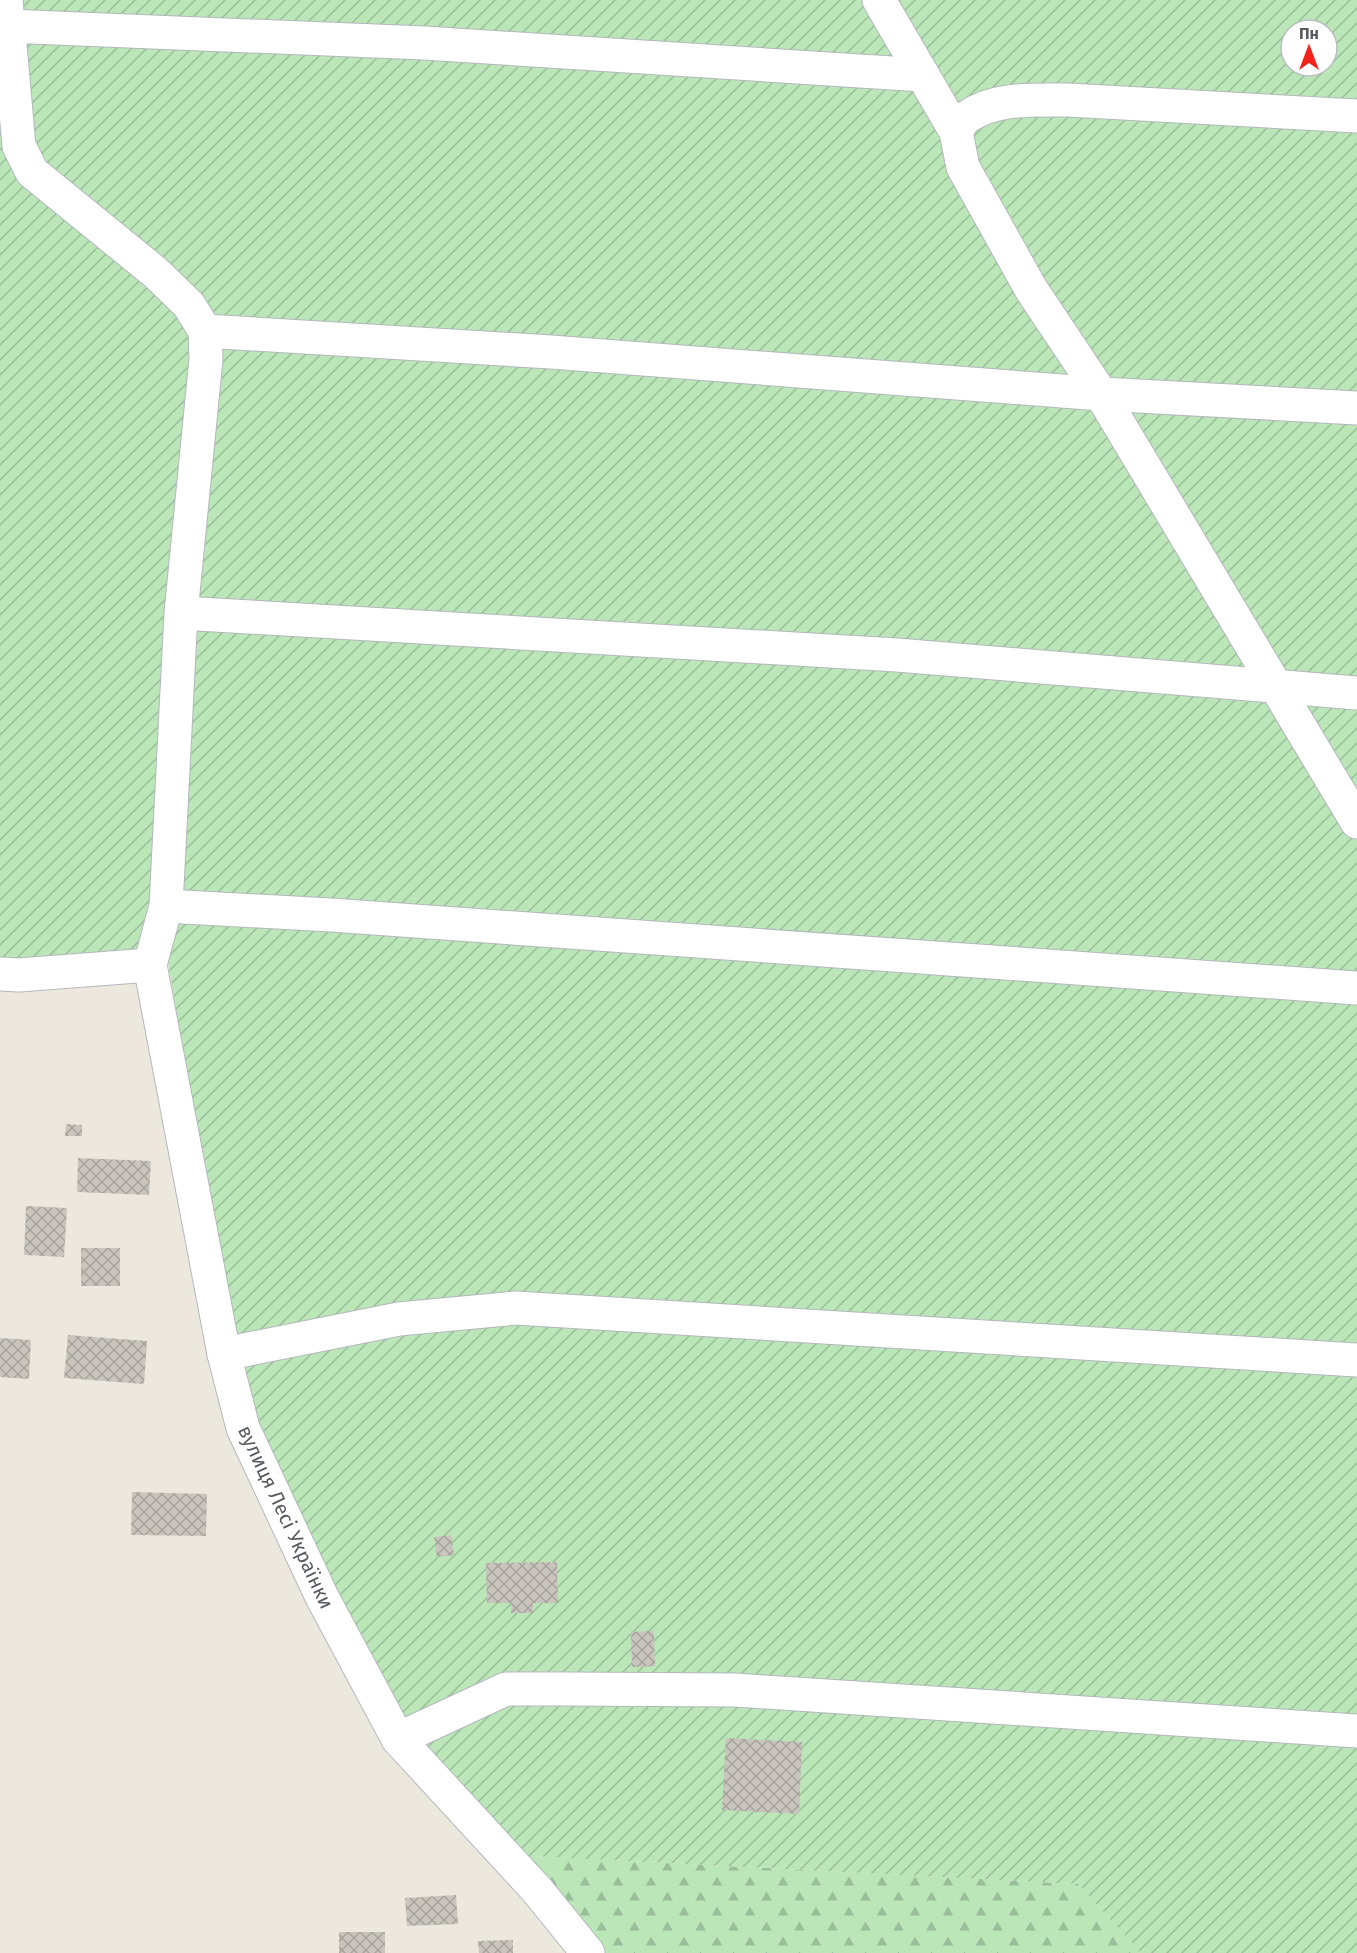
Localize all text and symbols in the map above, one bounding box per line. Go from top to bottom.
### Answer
north arrow [1279,18,1339,78]
text: Пн [1299,24,1319,43]
street label: вулиця Лесі Українки [233,1421,339,1613]

